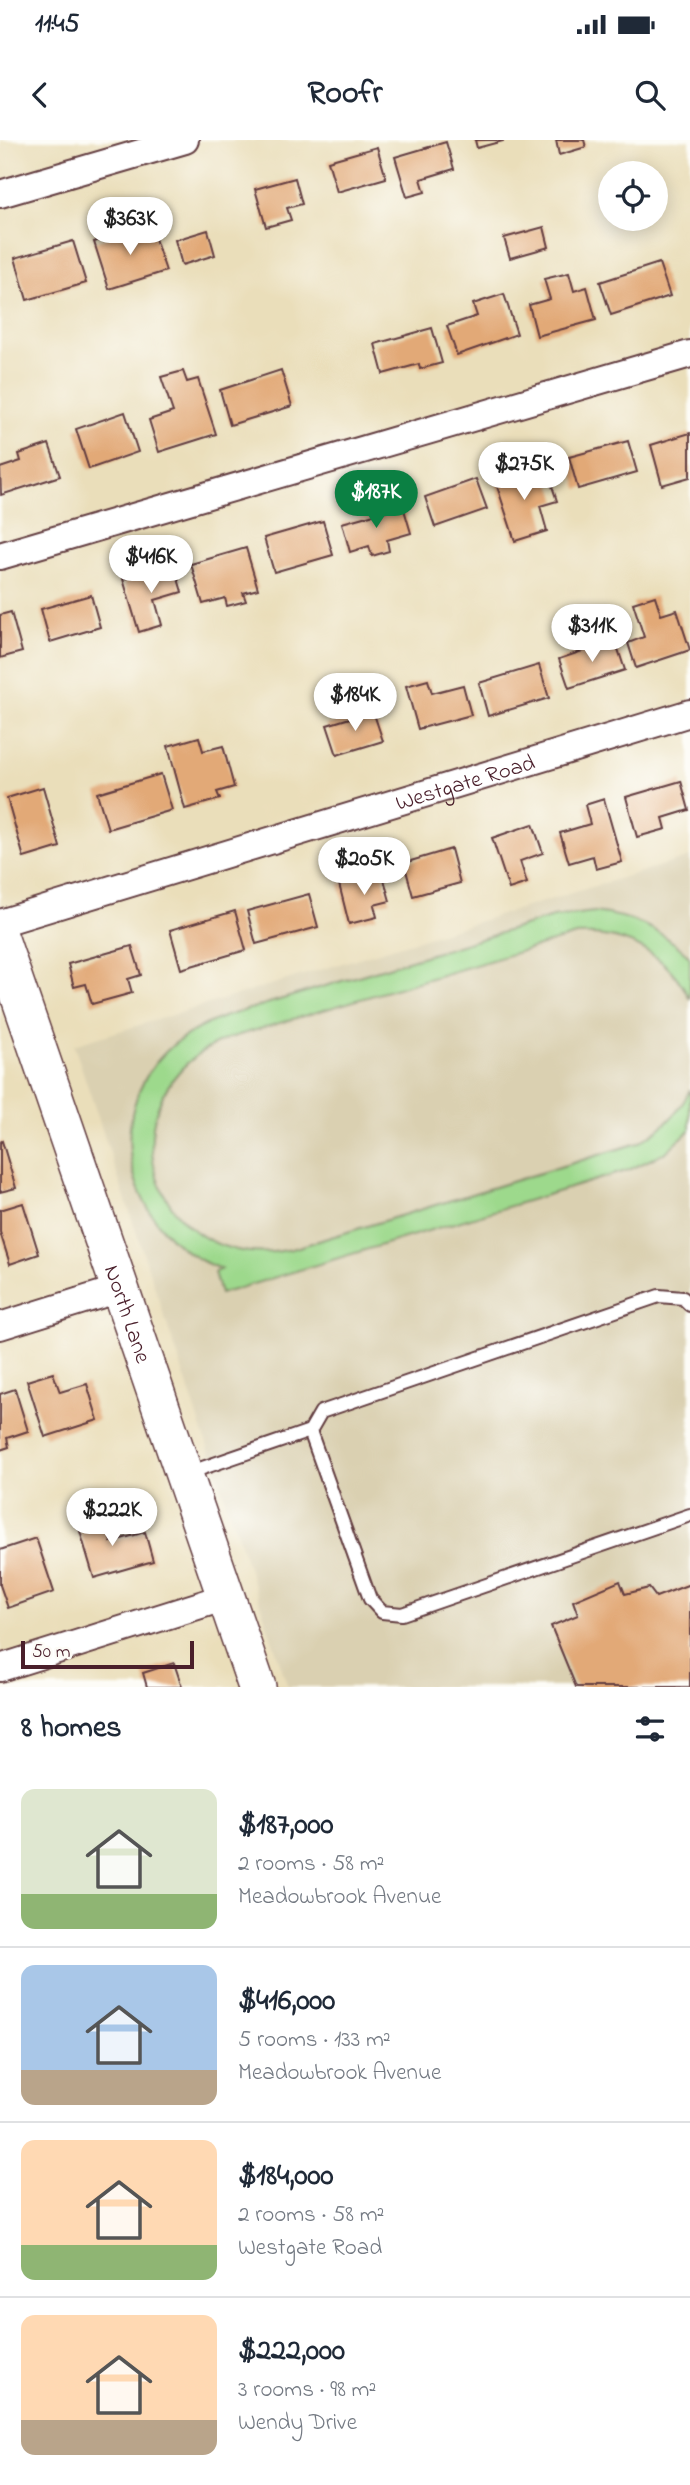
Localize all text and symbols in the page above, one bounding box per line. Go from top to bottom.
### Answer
text: 11:45 [35,6,79,44]
text: Roofr [308,71,382,118]
icon: back [21,76,59,114]
icon: search [631,76,669,114]
map controls [598,161,668,231]
button: locate [598,161,668,231]
pin: $363K [81,198,179,257]
text: $363K [103,203,157,236]
pin: $275K [475,442,573,502]
text: $275K [494,448,554,481]
pin: $187K [327,470,425,530]
text: $187K [351,476,401,509]
pin: $416K [102,536,200,595]
text: $416K [125,541,177,574]
pin: $311K [543,604,641,664]
text: $311K [567,610,617,643]
pin: $184K [306,674,404,733]
text: $184K [330,679,380,712]
street label: Westgate Road [392,747,540,821]
pin: $205K [315,838,413,897]
text: $205K [334,843,394,876]
street label: North Lane [94,1261,159,1368]
pin: $222K [63,1488,161,1548]
text: $222K [82,1494,142,1527]
scale bar [21,1638,194,1670]
text: 50 m [32,1639,71,1666]
text: 8 homes [21,1707,122,1751]
icon: filters [631,1710,669,1748]
text: $187,000 [238,1804,333,1848]
icon: home [77,1817,161,1901]
text: 2 rooms · 58 m² [238,1848,384,1881]
text: Meadowbrook Avenue [238,1881,441,1914]
text: $416,000 [238,1980,335,2024]
icon: home [77,1993,161,2077]
text: 5 rooms · 133 m² [238,2024,391,2057]
text: Meadowbrook Avenue [238,2057,441,2090]
text: $184,000 [238,2155,333,2199]
icon: home [77,2168,161,2252]
text: 2 rooms · 58 m² [238,2199,384,2232]
text: Westgate Road [238,2232,382,2265]
text: $222,000 [238,2330,345,2374]
icon: home [77,2343,161,2427]
text: 3 rooms · 98 m² [238,2374,376,2407]
text: Wendy Drive [238,2407,357,2440]

